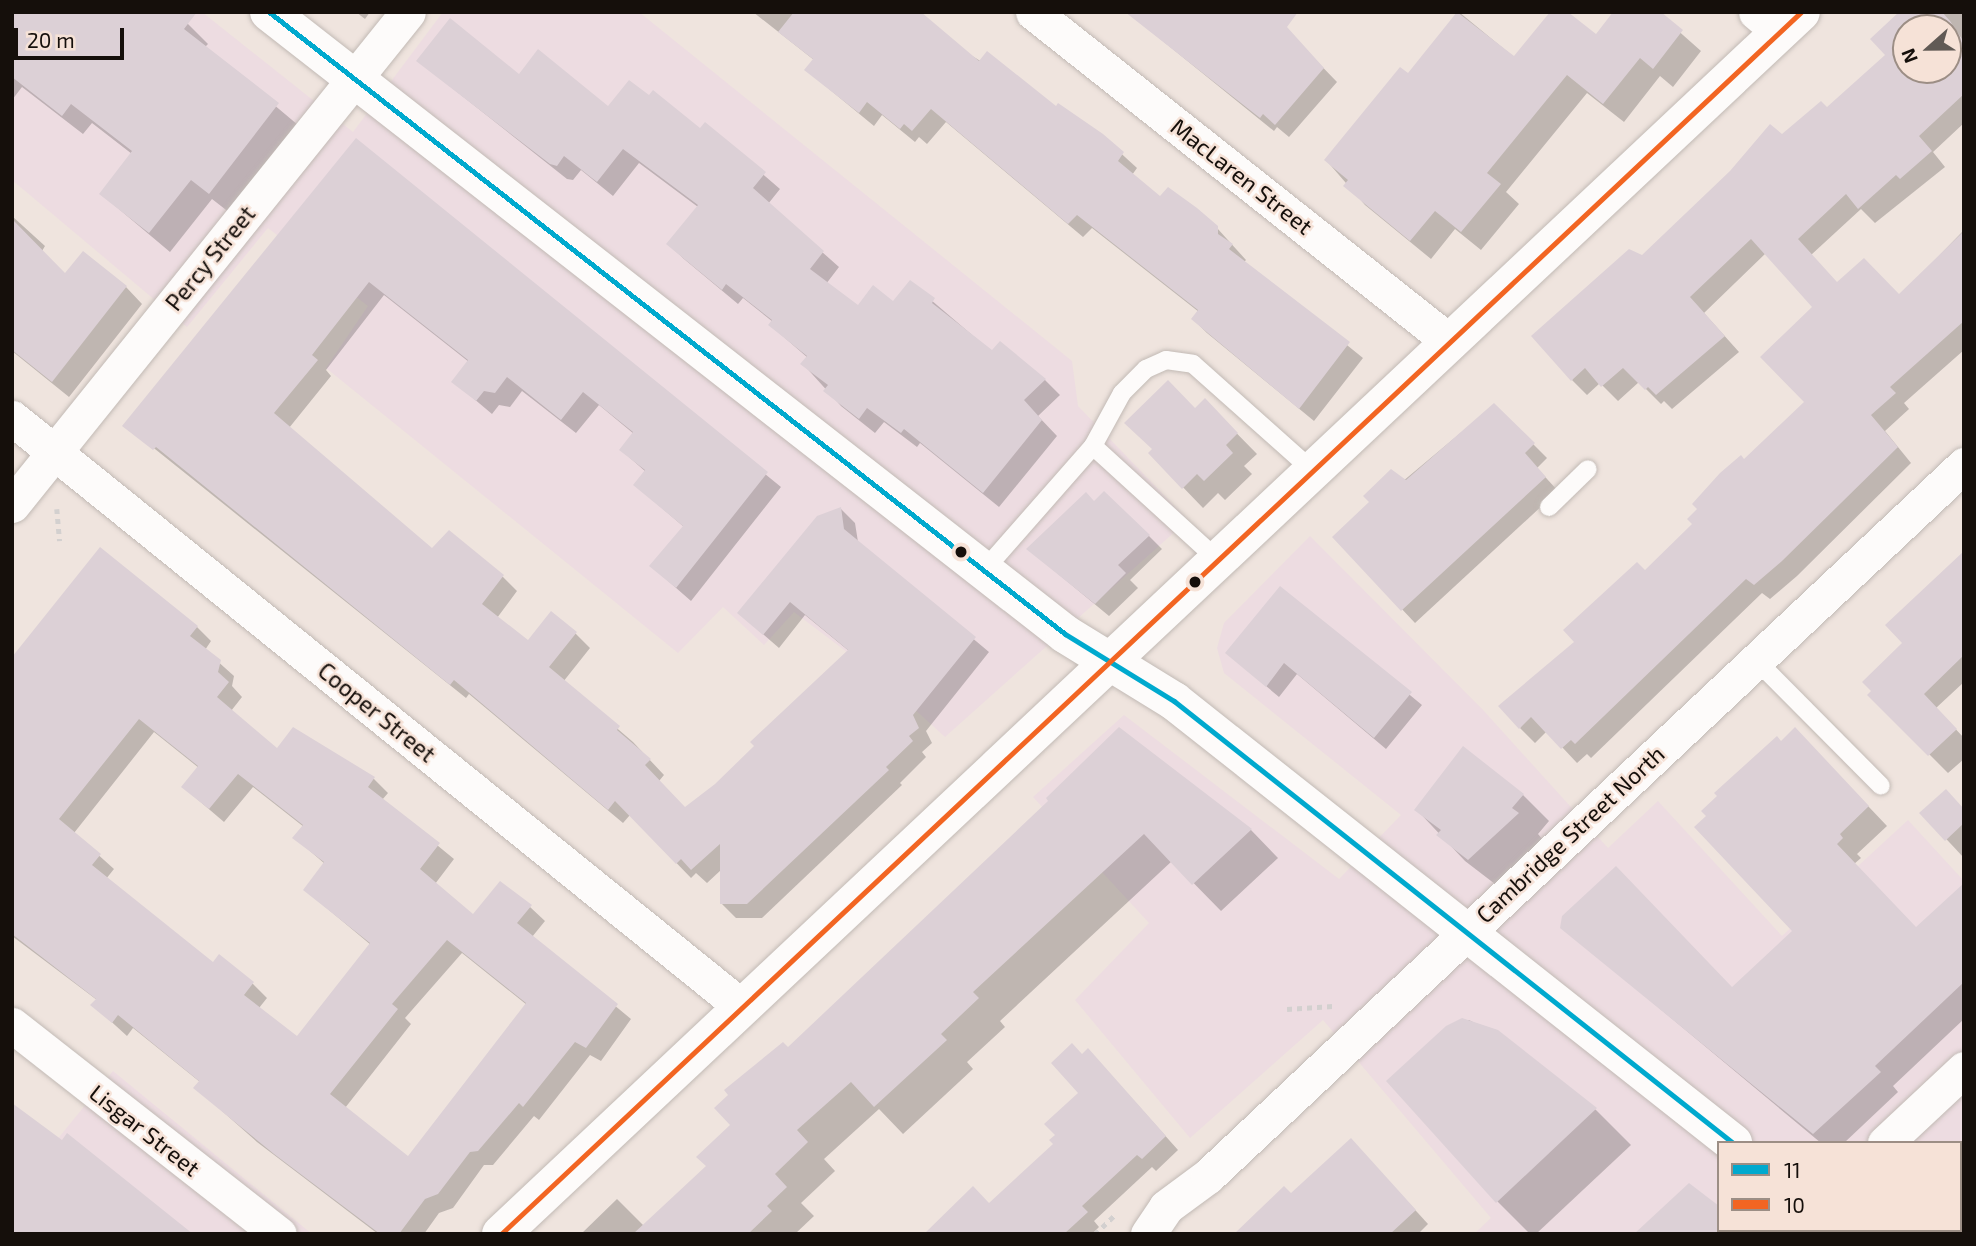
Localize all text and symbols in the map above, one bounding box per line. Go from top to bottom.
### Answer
scale bar [18,14,128,58]
north arrow [1892,14,1962,84]
text: 20 m [27,27,75,52]
text: N [1896,45,1922,67]
street label: MacLaren Street [1166,112,1318,240]
street label: Percy Street [159,200,261,316]
unlabelled marker [954,545,968,559]
unlabelled marker [1188,575,1202,589]
street label: Cooper Street [313,656,441,768]
street label: Cambridge Street North [1470,740,1670,928]
street label: Lisgar Street [84,1078,206,1182]
legend [1717,1141,1962,1232]
text: 11 [1784,1157,1801,1182]
text: 10 [1784,1192,1805,1217]

